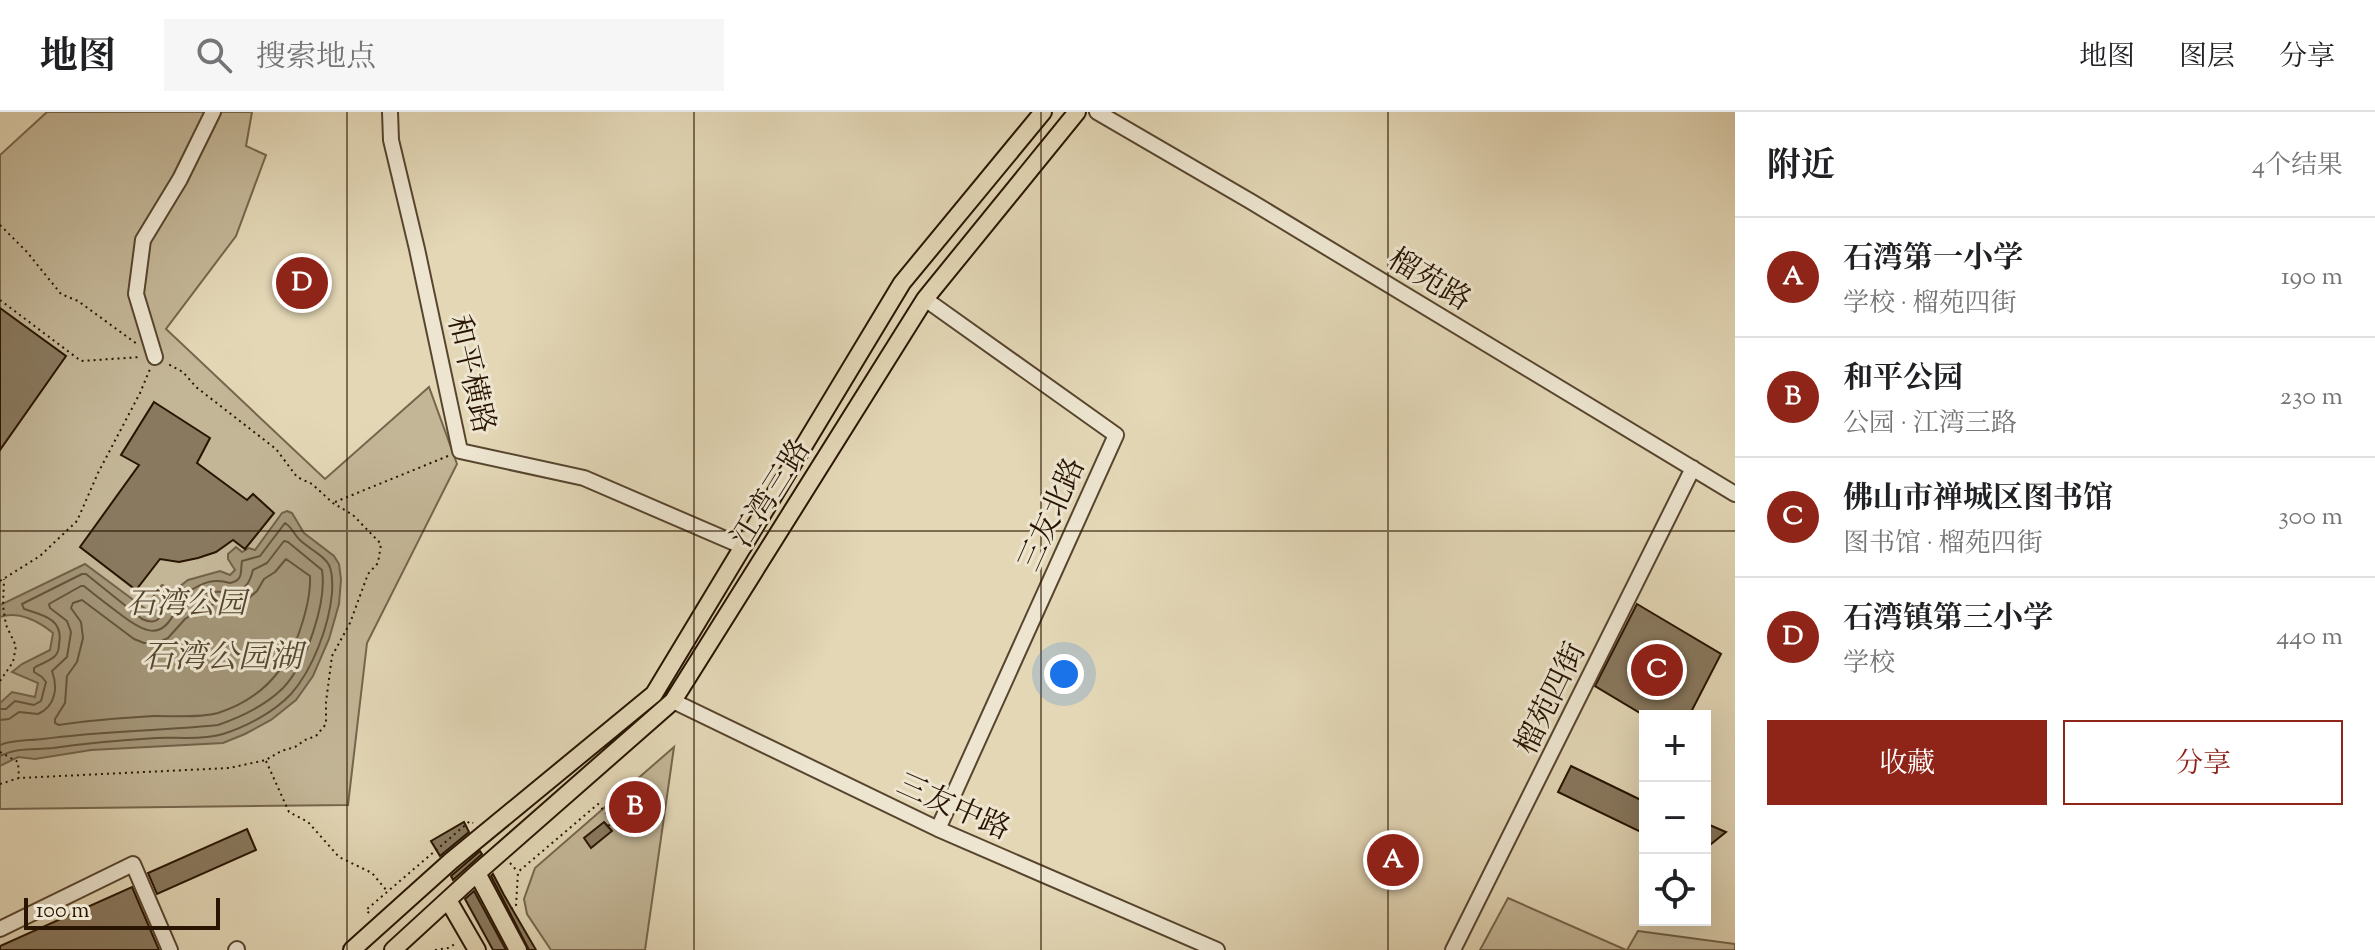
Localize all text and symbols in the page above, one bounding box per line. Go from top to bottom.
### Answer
search box [164,19,724,91]
text: 地图 [40,32,116,86]
icon: search [192,33,236,77]
text: 搜索地点 [256,37,376,80]
text: 地图 [2079,38,2135,78]
text: 图层 [2179,38,2235,78]
text: 分享 [2279,38,2335,78]
text: 附近 [1767,143,1835,192]
text: 4个结果 [2252,148,2343,185]
text: 石湾第一小学 [1843,238,2023,281]
street label: 榴苑路 [1379,240,1478,323]
pin: D [276,253,328,313]
text: A [1782,259,1804,296]
text: 190 m [2281,259,2343,296]
text: 学校 · 榴苑四街 [1843,286,2017,323]
street label: 和平横路 [435,311,504,438]
text: 和平公园 [1843,358,1963,401]
text: B [1785,379,1801,416]
text: 230 m [2280,379,2343,416]
text: 公园 · 江湾三路 [1843,406,2017,443]
street label: 江湾三路 [722,432,822,557]
street label: 三友北路 [1009,451,1097,579]
text: 佛山市禅城区图书馆 [1843,478,2113,521]
text: C [1783,499,1803,536]
text: 300 m [2278,499,2343,536]
text: 图书馆 · 榴苑四街 [1843,526,2043,563]
park label: 石湾公园 [126,584,250,627]
text: 石湾镇第三小学 [1843,598,2053,641]
text: D [1783,619,1803,656]
text: 440 m [2276,619,2343,656]
water label: 石湾公园湖 [142,636,307,682]
street label: 榴苑四街 [1507,636,1598,762]
pin: C [1631,640,1683,700]
text: 学校 [1843,646,1895,683]
your location [1044,654,1084,694]
map controls [1639,710,1711,926]
button: + [1639,710,1711,782]
button: 收藏 [1767,720,2047,805]
button: 分享 [2063,720,2343,805]
street label: 三友中路 [889,764,1017,852]
pin: B [609,777,661,837]
button: − [1639,782,1711,854]
pin: A [1367,830,1419,890]
button: locate [1639,854,1711,926]
scale bar [24,894,220,930]
text: 100 m [36,896,89,928]

